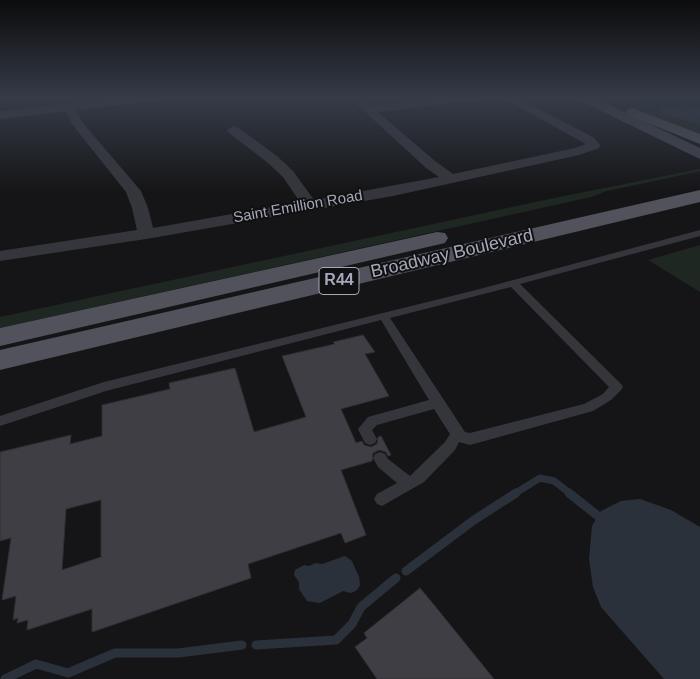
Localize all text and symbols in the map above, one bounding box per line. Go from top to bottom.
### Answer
street label: Saint Emillion Road [232,187,364,227]
street label: Broadway Boulevard [369,225,535,283]
road number: R44 [319,268,359,294]

